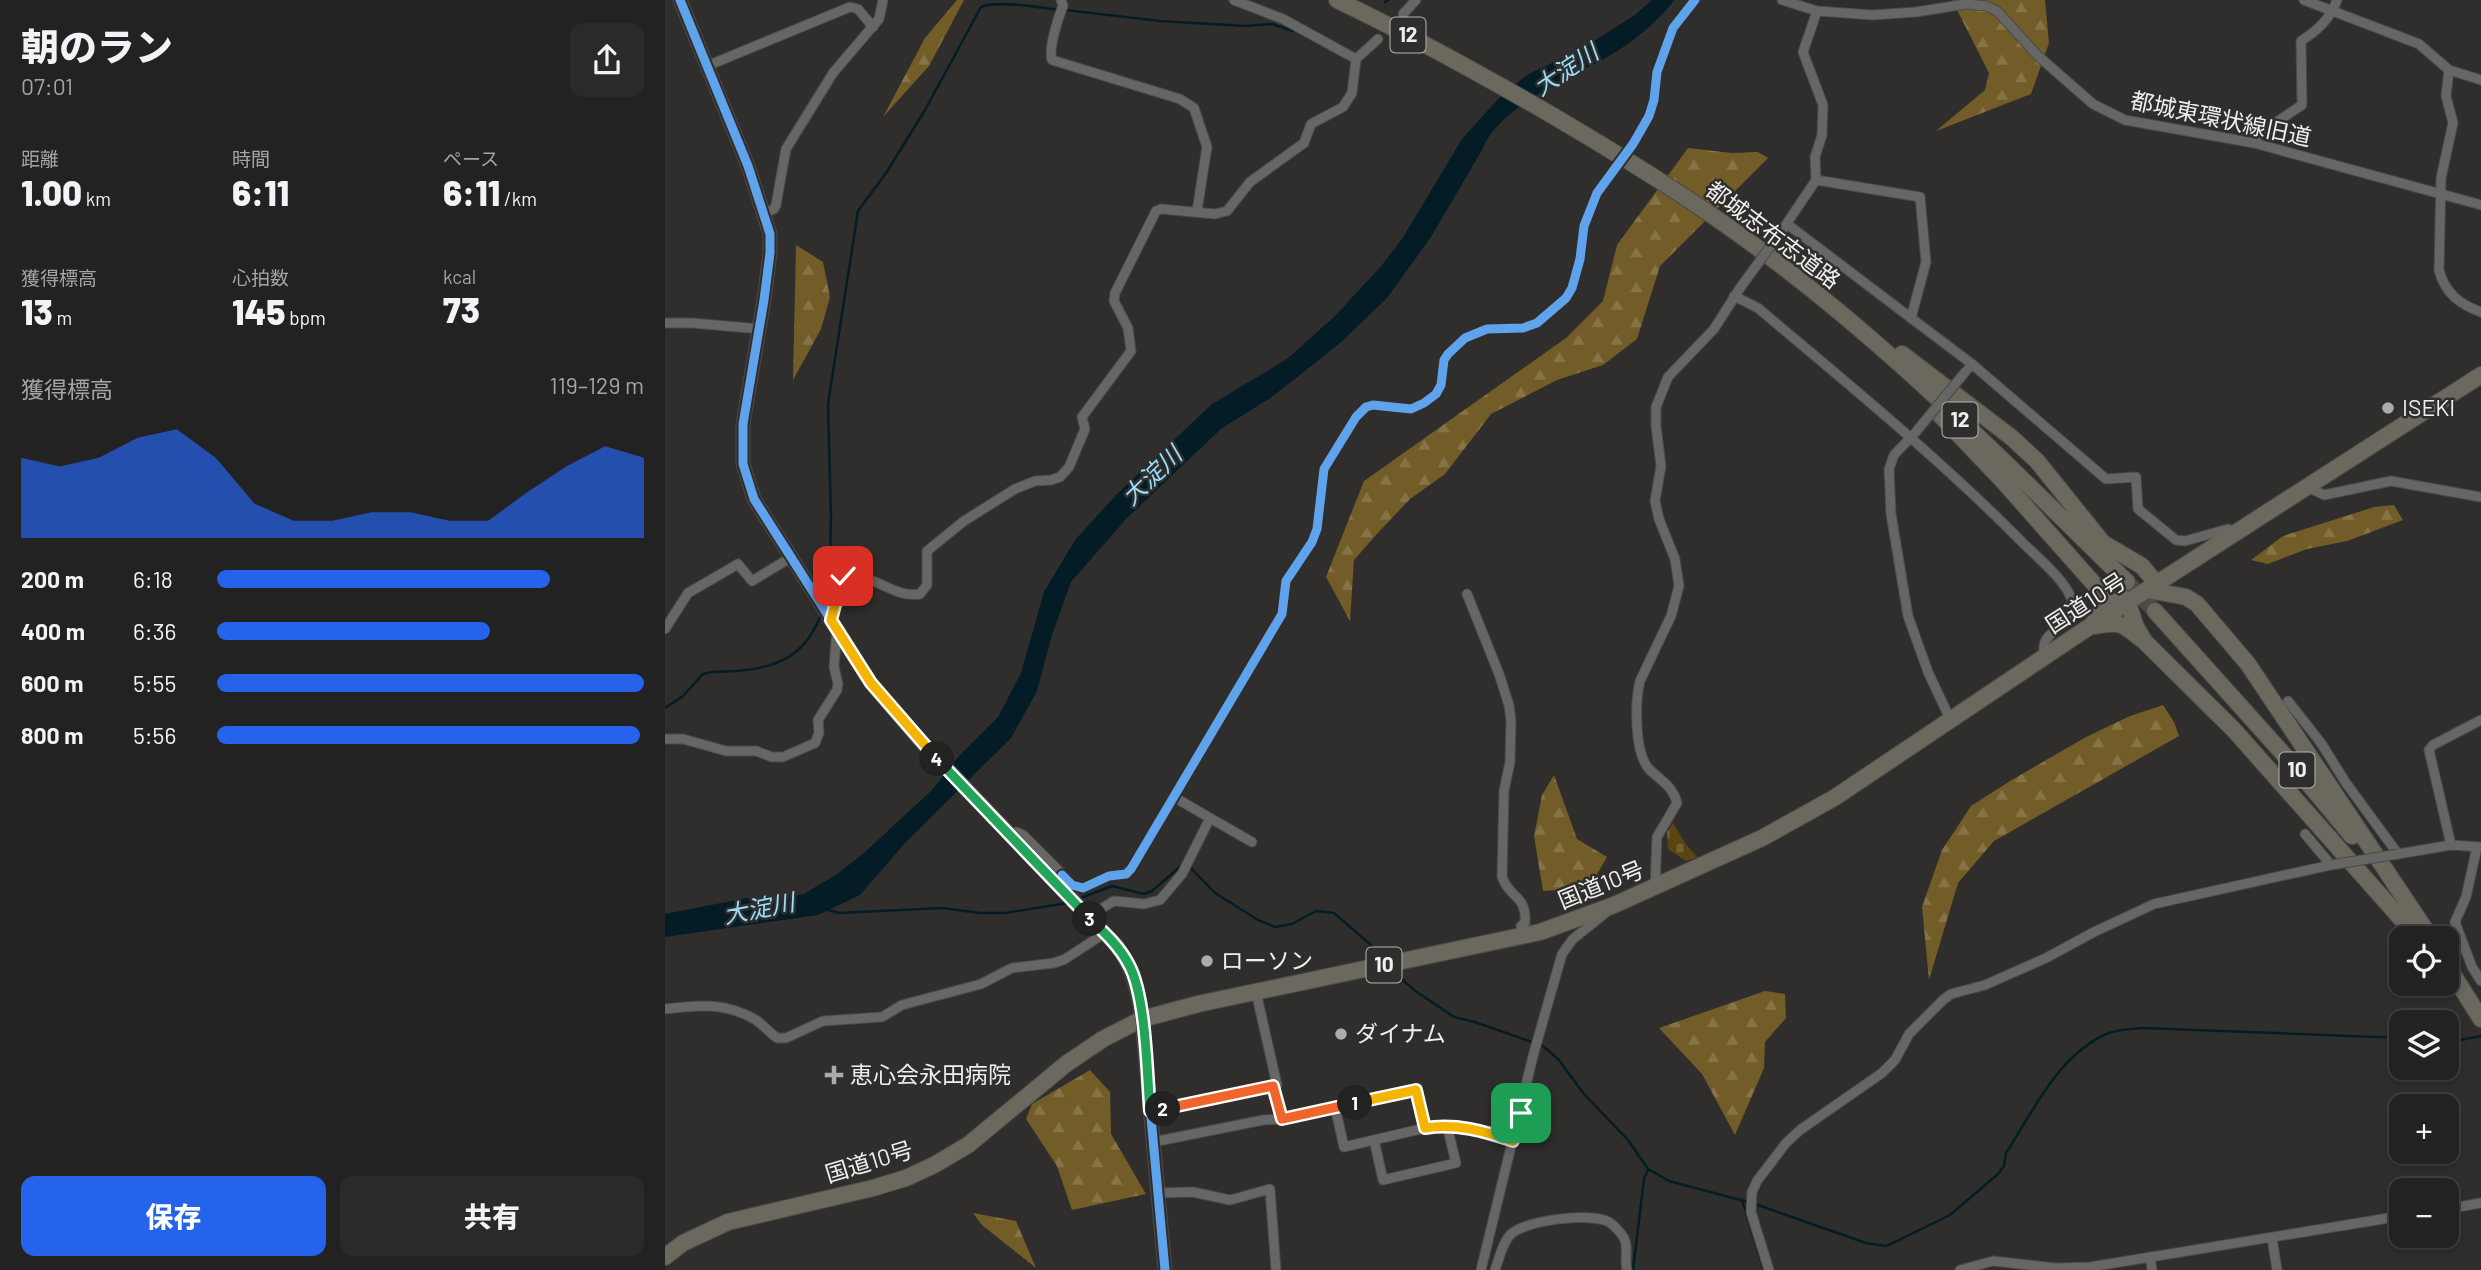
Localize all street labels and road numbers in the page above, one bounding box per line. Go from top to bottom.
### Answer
road number: 12 [1391,18,1425,52]
street label: 都城東環状線旧道 [2128,85,2314,151]
street label: 都城志布志道路 [1701,175,1846,294]
road number: 12 [1943,402,1977,438]
street label: 国道10号 [2040,566,2131,638]
road number: 10 [2279,752,2315,788]
street label: 国道10号 [1554,854,1648,914]
road number: 10 [1367,948,1401,982]
street label: 国道10号 [822,1134,916,1188]

